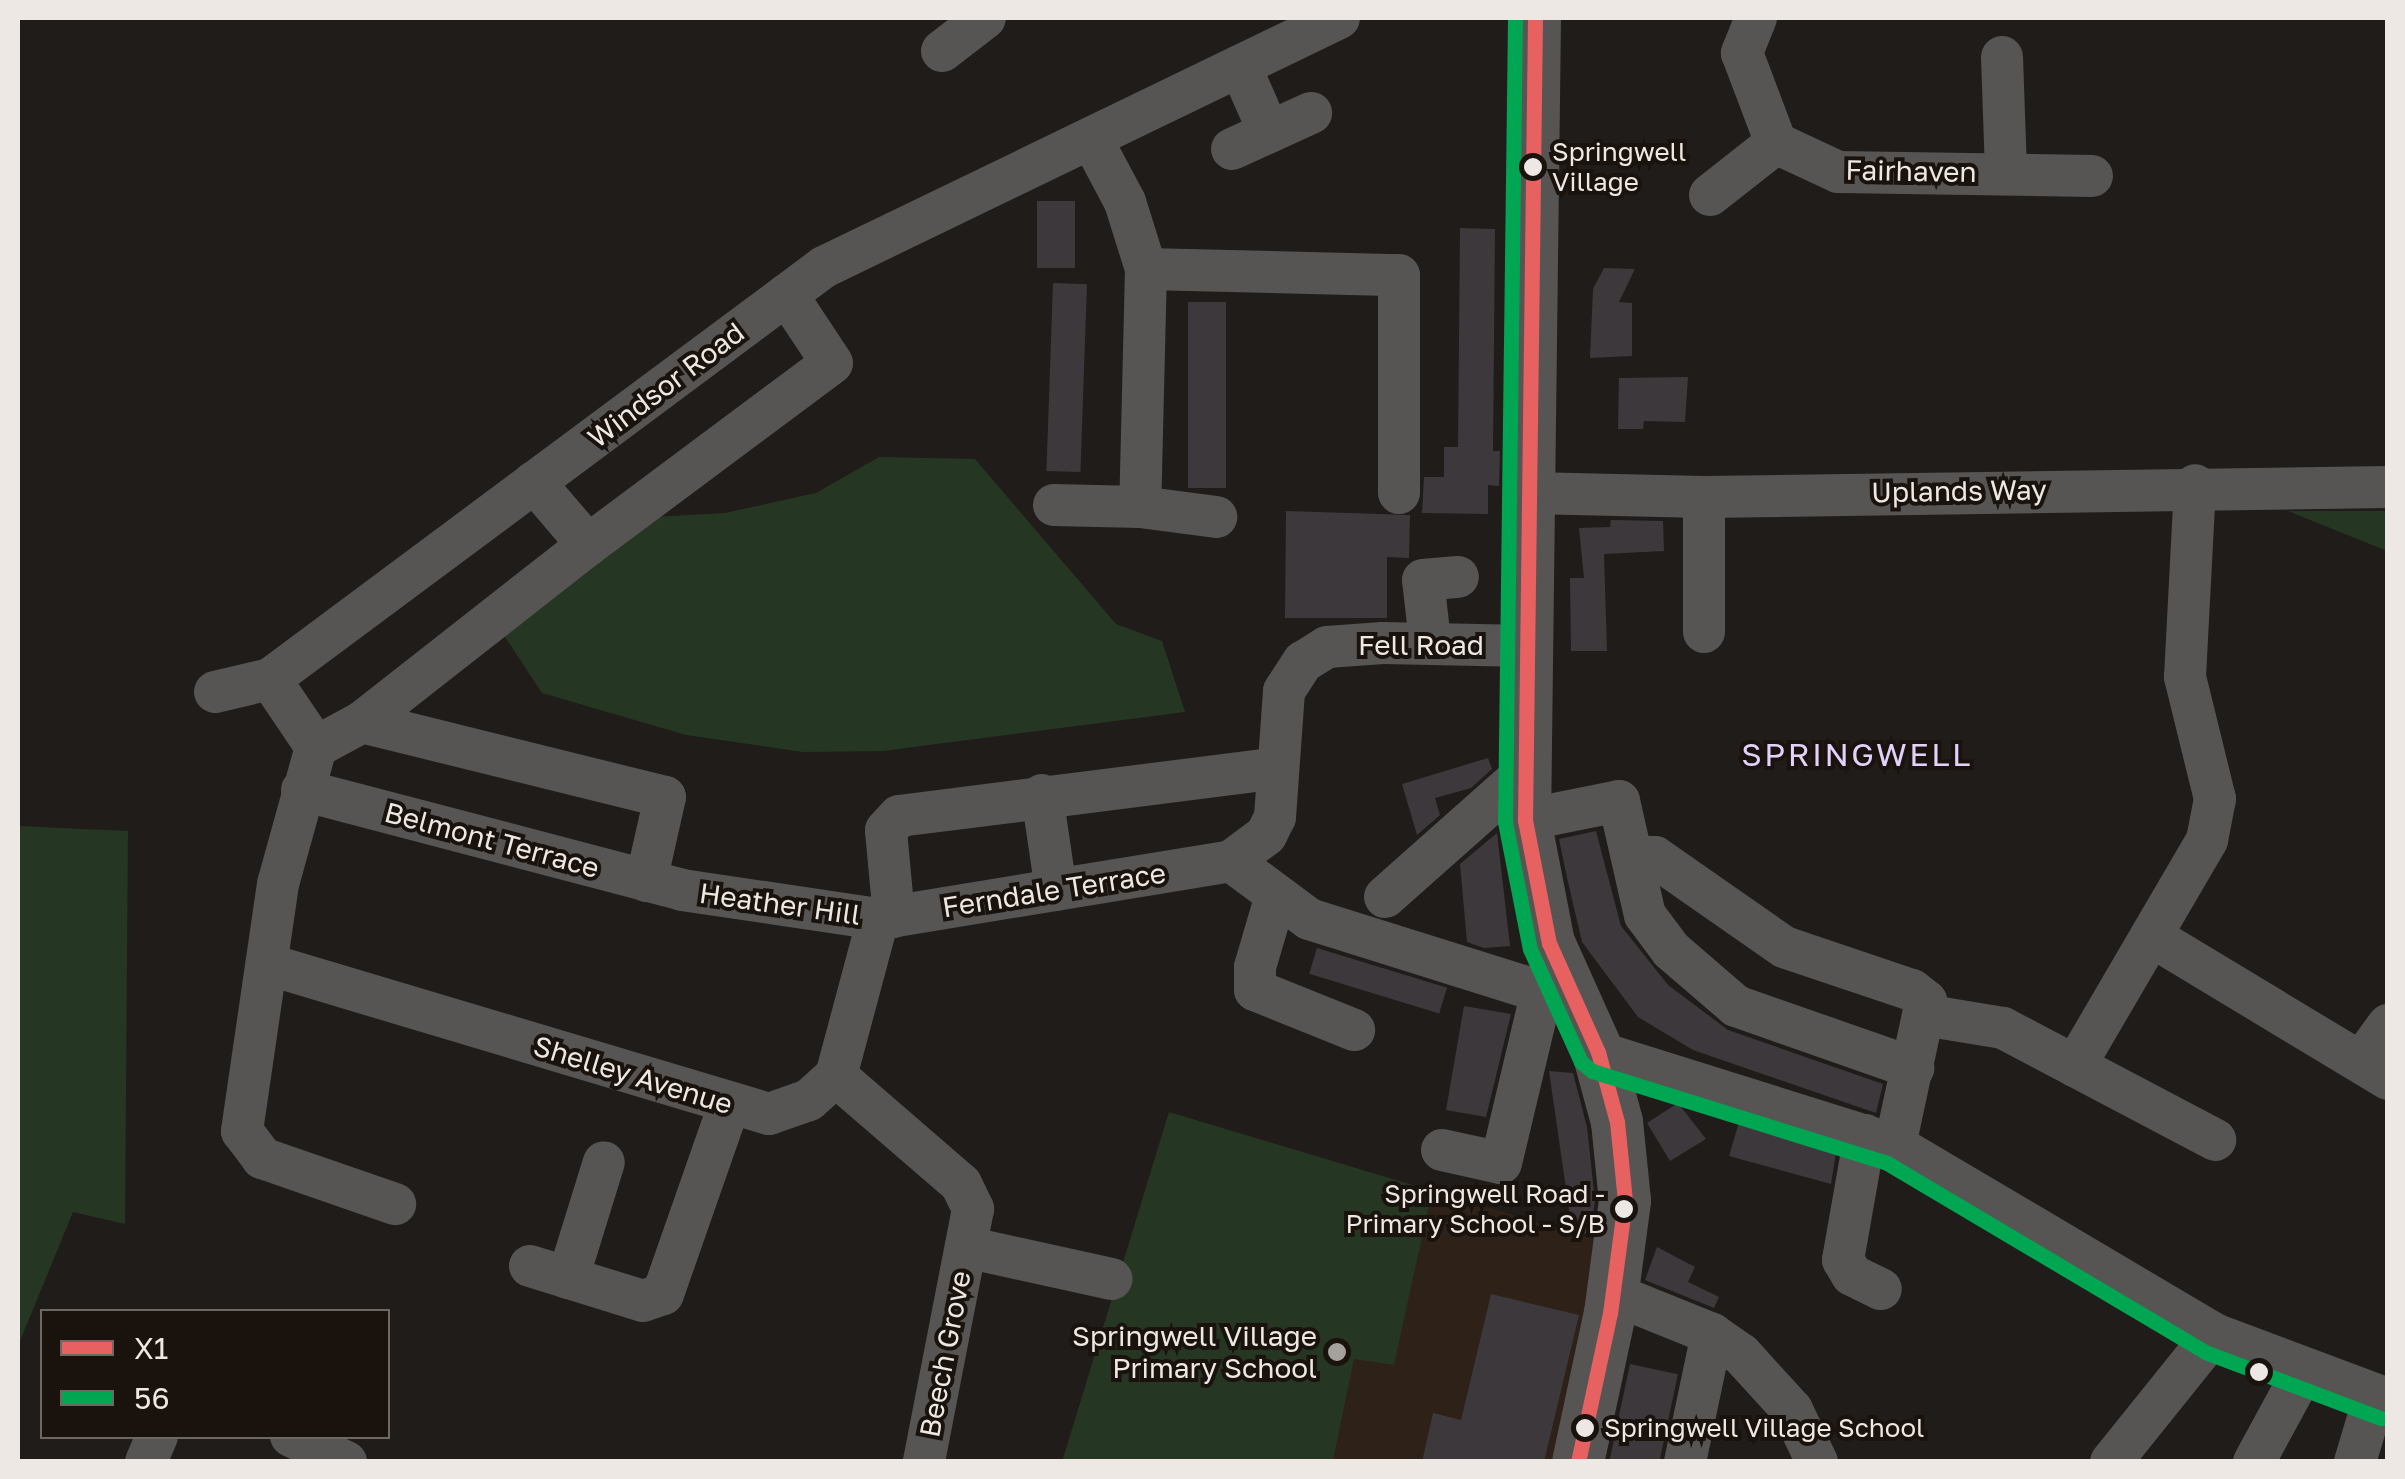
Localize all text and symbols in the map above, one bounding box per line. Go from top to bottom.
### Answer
place label: Springwell Village [1552,136,1686,198]
street label: Fairhaven [1845,153,1977,189]
marker: Springwell Village [1523,157,1543,177]
street label: Windsor Road [581,315,751,455]
street label: Uplands Way [1871,473,2047,509]
street label: Fell Road [1358,628,1484,662]
district label: SPRINGWELL [1741,735,1973,773]
street label: Belmont Terrace [381,795,603,885]
street label: Ferndale Terrace [940,856,1168,924]
street label: Heather Hill [697,876,863,932]
street label: Shelley Avenue [529,1029,737,1121]
place label: Springwell Road - Primary School - S/B [1345,1178,1605,1240]
marker: Springwell Road - Primary School - S/B [1614,1199,1634,1219]
street label: Beech Grove [912,1268,978,1440]
legend [40,1309,390,1439]
place label: Springwell Village Primary School [1072,1319,1317,1385]
text: X1 [134,1330,168,1366]
marker: Springwell Village Primary School [1326,1341,1348,1363]
unlabelled marker [2249,1362,2269,1382]
text: 56 [134,1380,170,1416]
place label: Springwell Village School [1604,1412,1924,1444]
marker: Springwell Village School [1575,1418,1595,1438]

